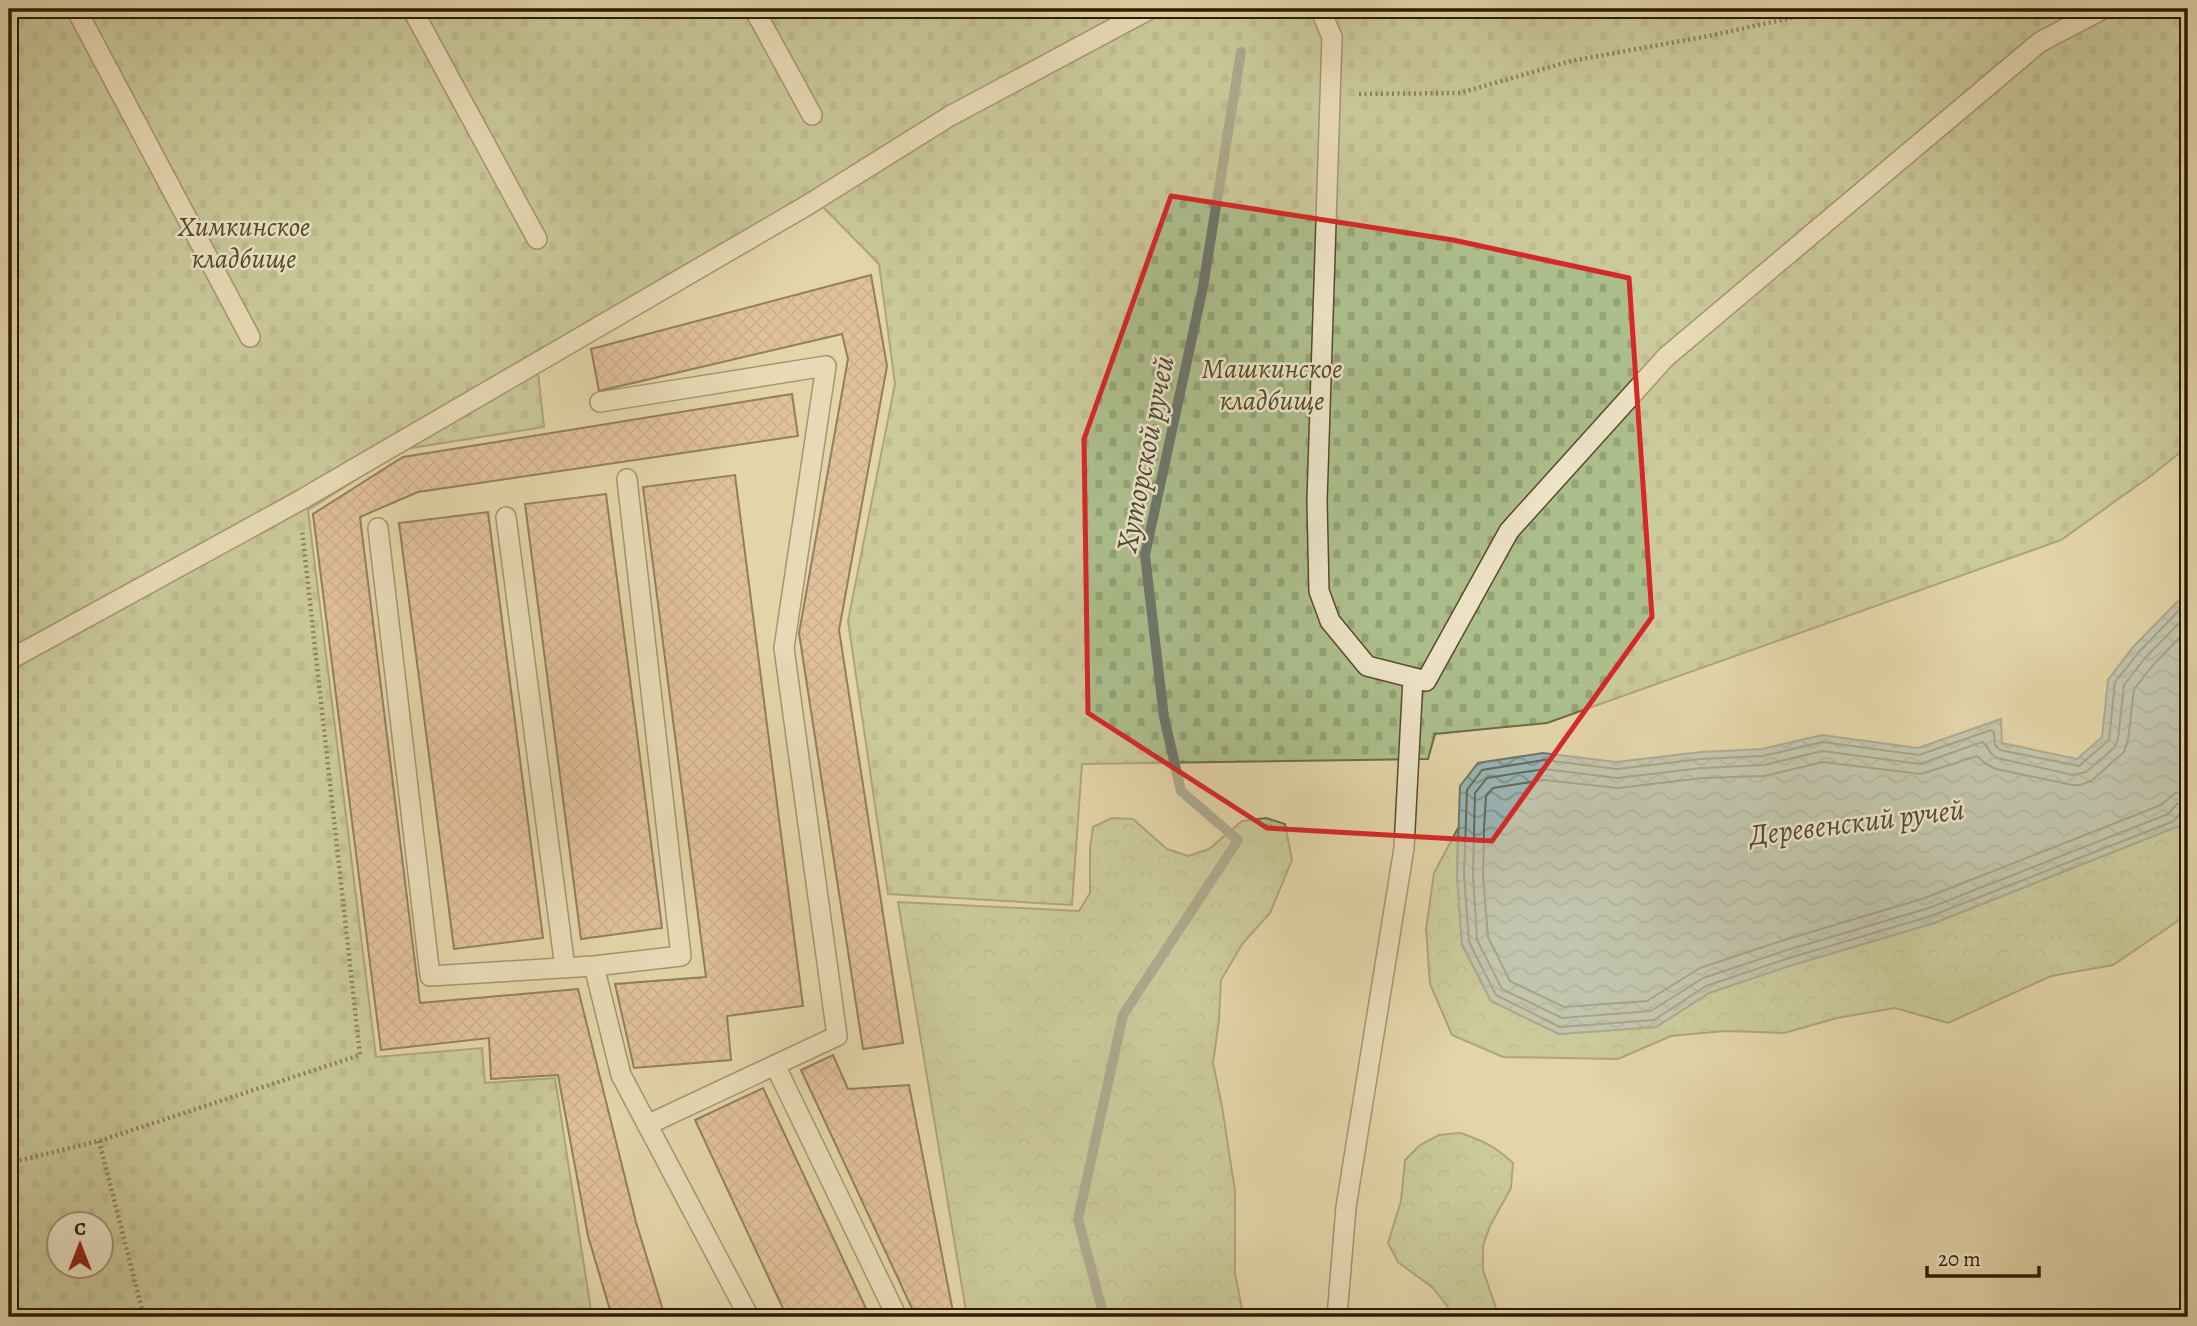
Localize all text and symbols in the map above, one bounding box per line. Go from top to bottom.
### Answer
park label: Химкинское кладбище [177,208,310,278]
park label: Машкинское кладбище [1202,350,1342,420]
water label: Хуторской ручей [1106,352,1184,557]
water label: Деревенский ручей [1745,789,1967,855]
north arrow [46,1210,116,1280]
text: С [74,1216,86,1242]
scale bar [1927,1235,2039,1279]
text: 20 m [1938,1245,1981,1273]

